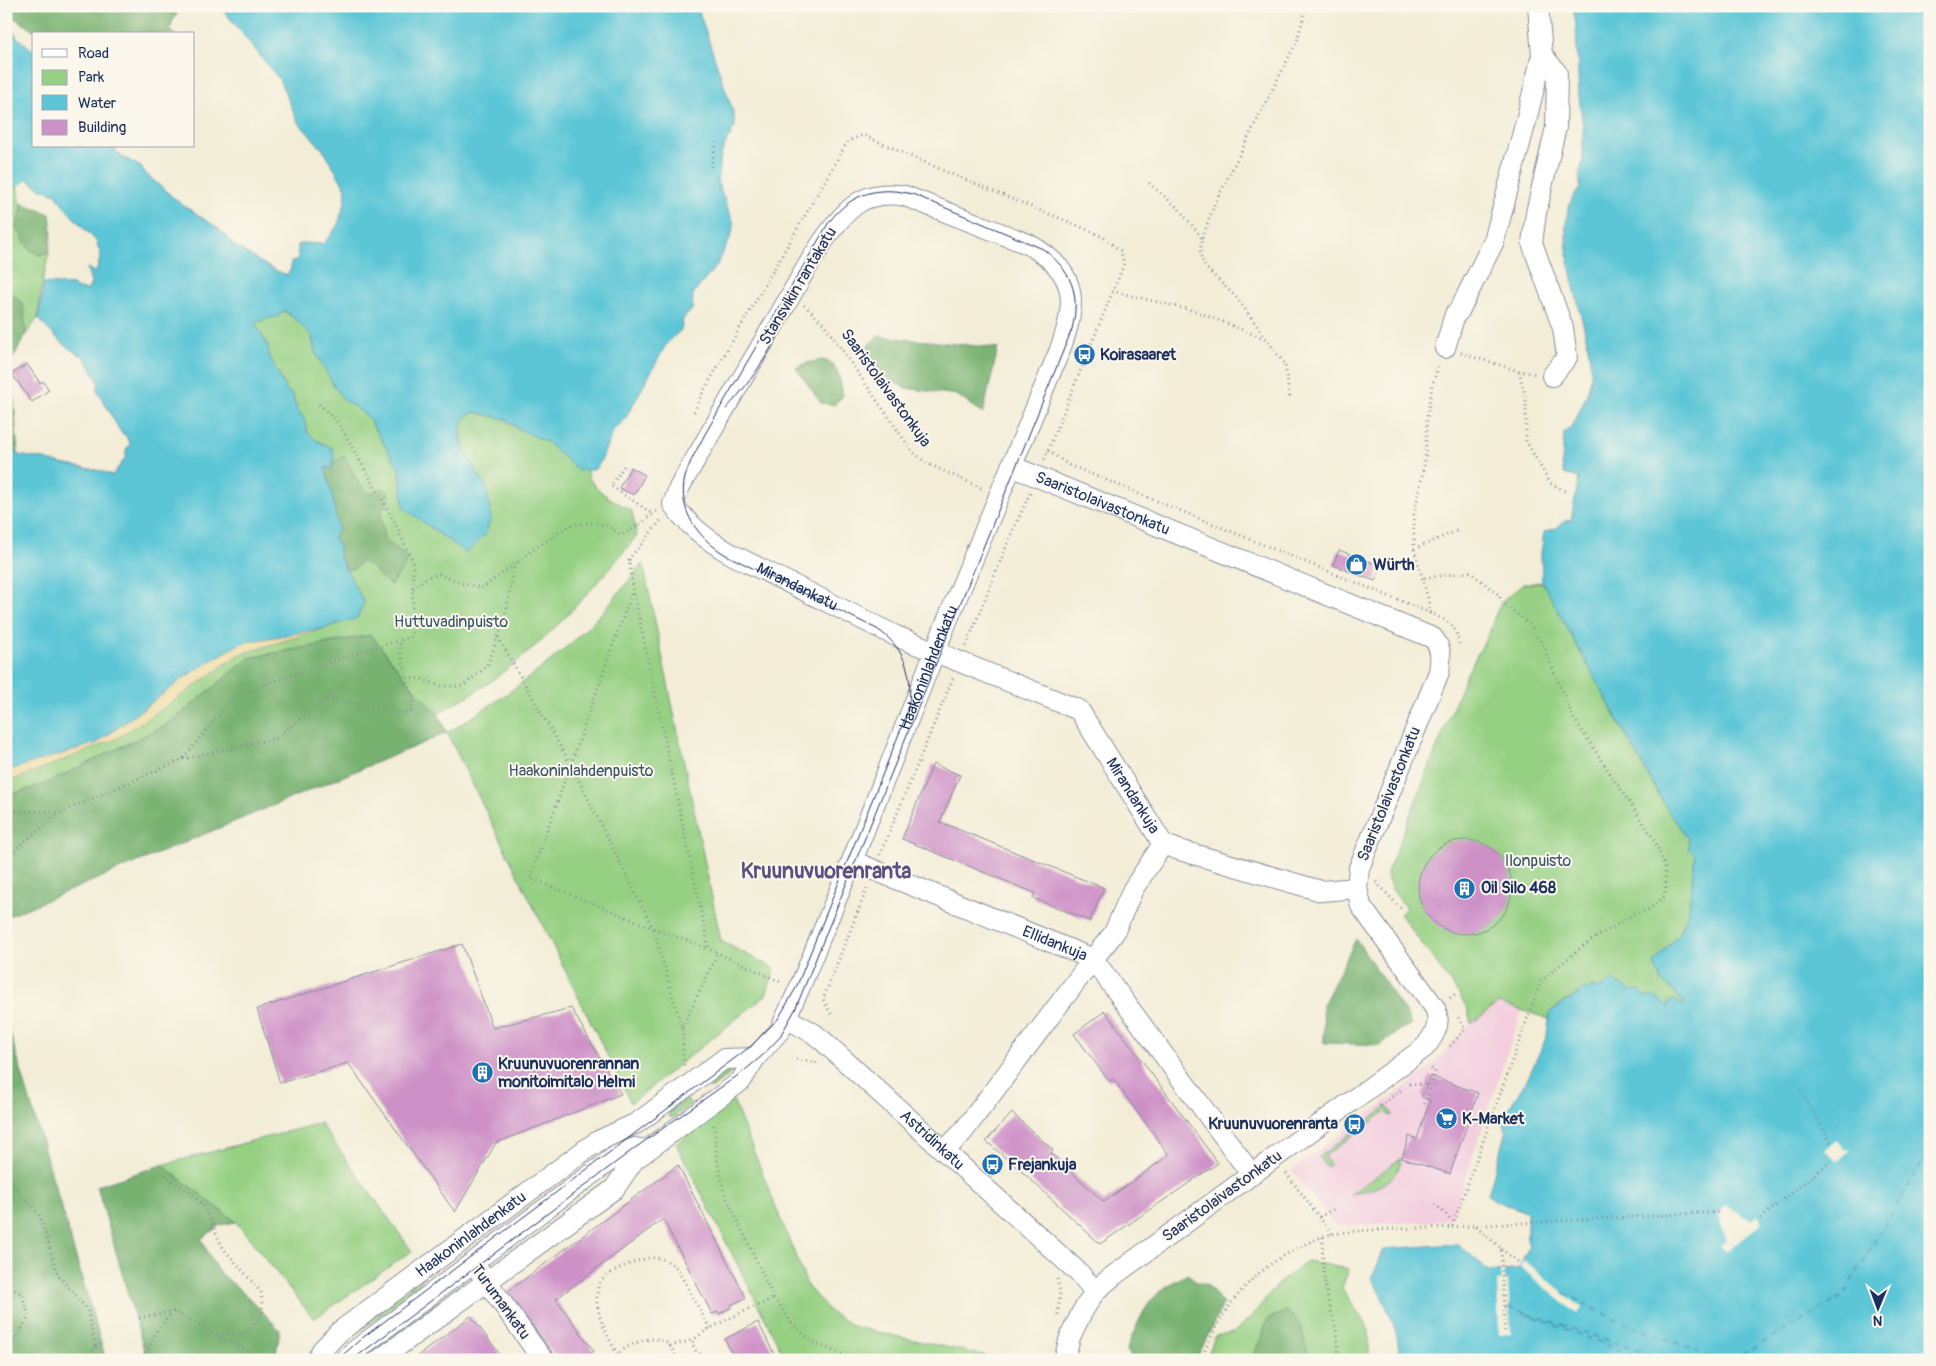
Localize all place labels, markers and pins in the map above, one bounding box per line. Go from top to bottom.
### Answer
bus stop icon: Koirasaaret [1072,343,1096,367]
place label: Koirasaaret [1100,345,1177,365]
shop icon: Würth [1345,553,1369,577]
place label: Würth [1373,555,1415,575]
building icon: Oil Silo 468 [1453,876,1477,900]
place label: Oil Silo 468 [1481,878,1556,898]
place label: Kruunuvuorenrannan monitoimitalo Helmi [498,1054,639,1092]
building icon: Kruunuvuorenrannan monitoimitalo Helmi [470,1061,494,1085]
supermarket icon: K-Market [1434,1107,1458,1131]
place label: K-Market [1462,1109,1525,1129]
bus stop icon: Kruunuvuorenranta [1342,1112,1366,1136]
place label: Kruunuvuorenranta [1208,1114,1339,1134]
bus stop icon: Frejankuja [980,1153,1004,1177]
place label: Frejankuja [1008,1155,1077,1175]

